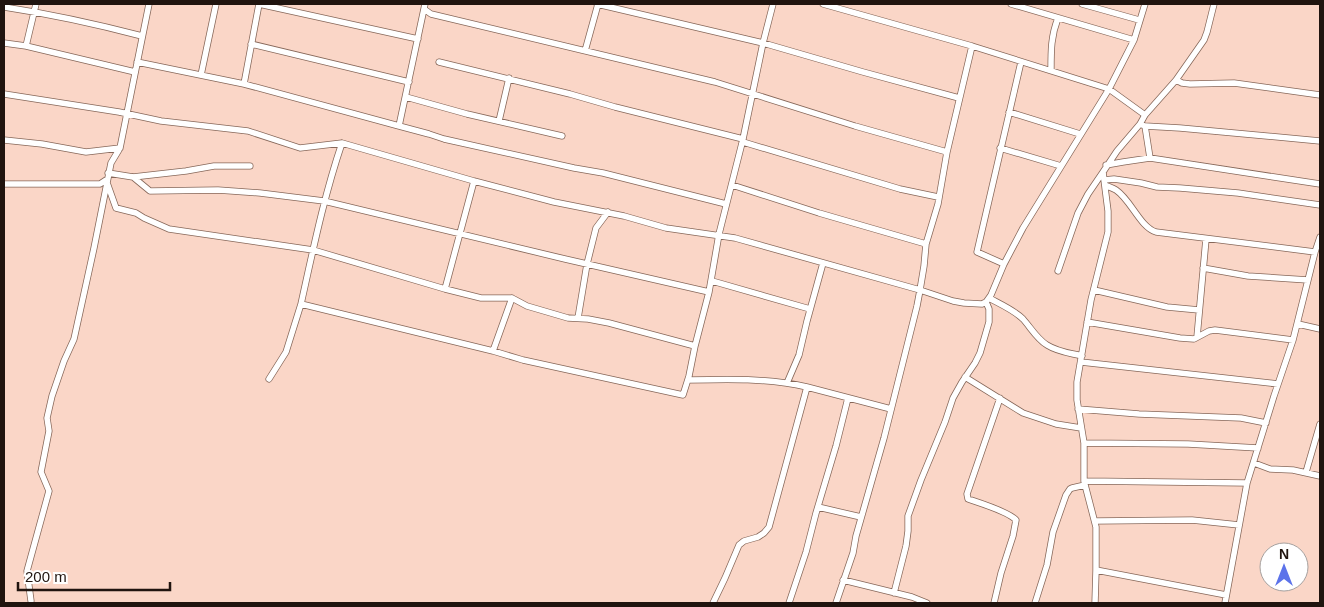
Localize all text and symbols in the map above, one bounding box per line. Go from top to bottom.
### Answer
north arrow [1259,542,1309,592]
text: N [1279,546,1289,562]
scale bar [18,560,170,592]
text: 200 m [25,568,67,585]

